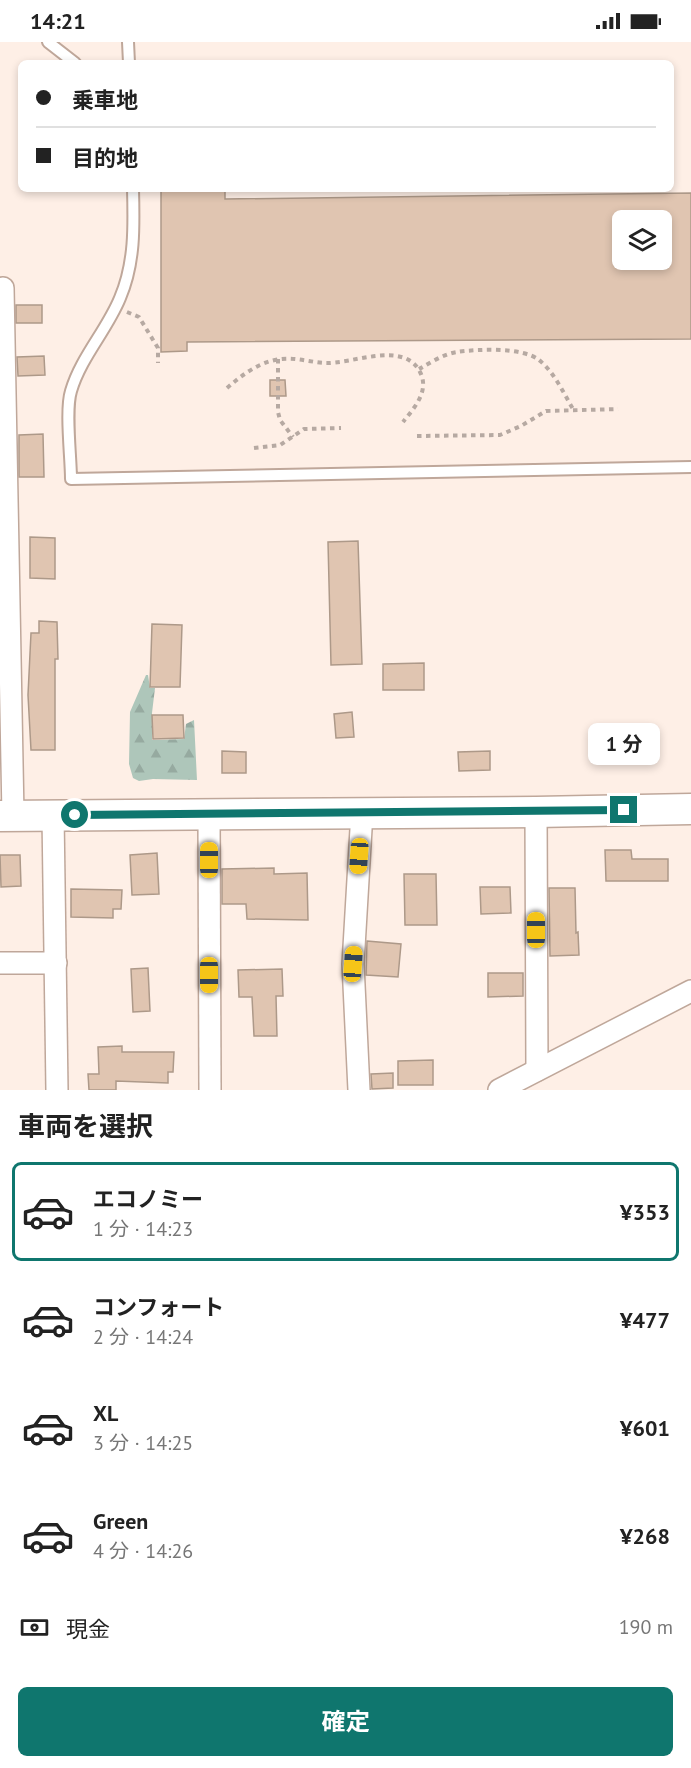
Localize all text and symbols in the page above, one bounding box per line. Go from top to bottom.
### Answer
text: 14:21 [30,7,86,35]
text: 乗車地 [72,86,138,114]
text: 目的地 [72,144,138,172]
map controls [612,210,672,270]
button: layers [612,210,672,270]
callout: 1 分 [588,723,660,765]
text: 1 分 [606,731,642,757]
route end [610,796,637,823]
route start [61,801,88,828]
car [349,837,369,875]
car [200,842,218,878]
car [527,912,545,948]
car [343,945,363,983]
car [200,957,218,993]
text: 車両を選択 [18,1109,153,1143]
icon: car [21,1185,75,1239]
text: エコノミー [93,1185,203,1213]
text: ¥353 [620,1198,670,1226]
text: 1 分 · 14:23 [93,1216,193,1242]
icon: car [21,1293,75,1347]
text: コンフォート [93,1293,224,1321]
text: ¥477 [620,1306,670,1334]
text: 2 分 · 14:24 [93,1324,193,1350]
text: XL [93,1399,118,1427]
icon: car [21,1401,75,1455]
text: ¥601 [620,1414,670,1442]
text: 3 分 · 14:25 [93,1430,193,1456]
text: Green [93,1507,148,1535]
icon: car [21,1509,75,1563]
text: ¥268 [620,1522,670,1550]
text: 4 分 · 14:26 [93,1538,193,1564]
icon: cash [18,1611,51,1644]
text: 190 m [619,1614,673,1640]
text: 現金 [66,1615,110,1643]
button: 確定 [18,1687,673,1756]

